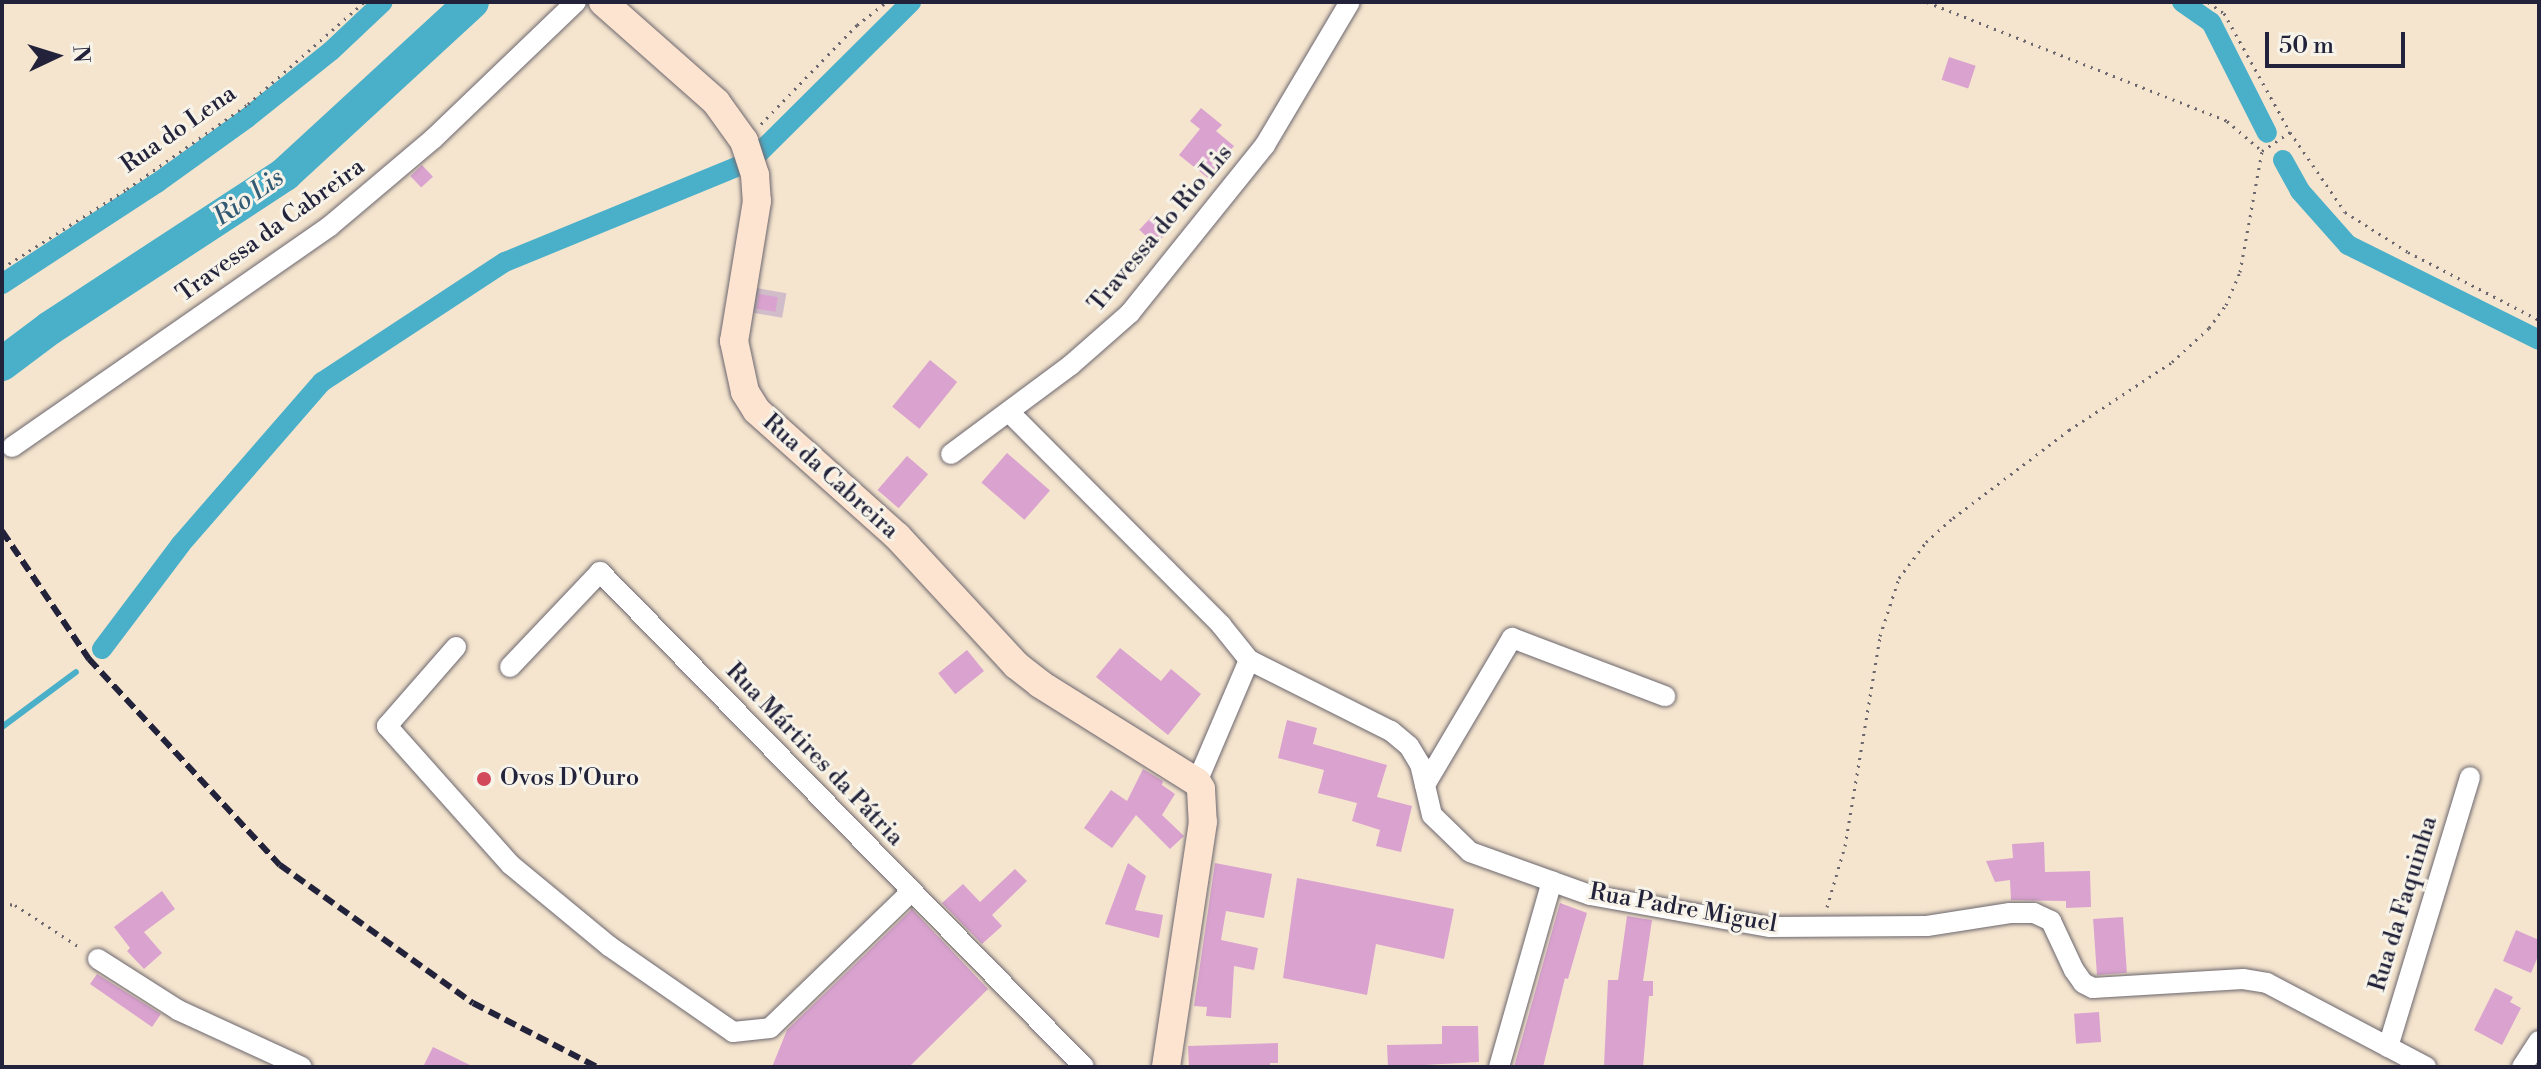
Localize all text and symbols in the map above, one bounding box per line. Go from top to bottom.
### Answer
north arrow [16,16,96,96]
scale bar [2269,16,2409,66]
text: 50 m [2279,31,2334,61]
text: N [66,45,95,64]
street label: Rua do Lena [116,80,242,180]
street label: Travessa do Rio Lis [1083,140,1239,318]
street label: Travessa da Cabreira [171,153,371,309]
water label: Rio Lis [208,163,290,233]
street label: Rua da Cabreira [756,408,904,546]
street label: Rua Mártires da Pátria [719,657,909,853]
place label: Ovos D'Ouro [500,765,639,793]
marker: Ovos D'Ouro [475,770,493,788]
street label: Rua da Faquinha [2364,813,2444,995]
street label: Rua Padre Miguel [1587,878,1779,940]

